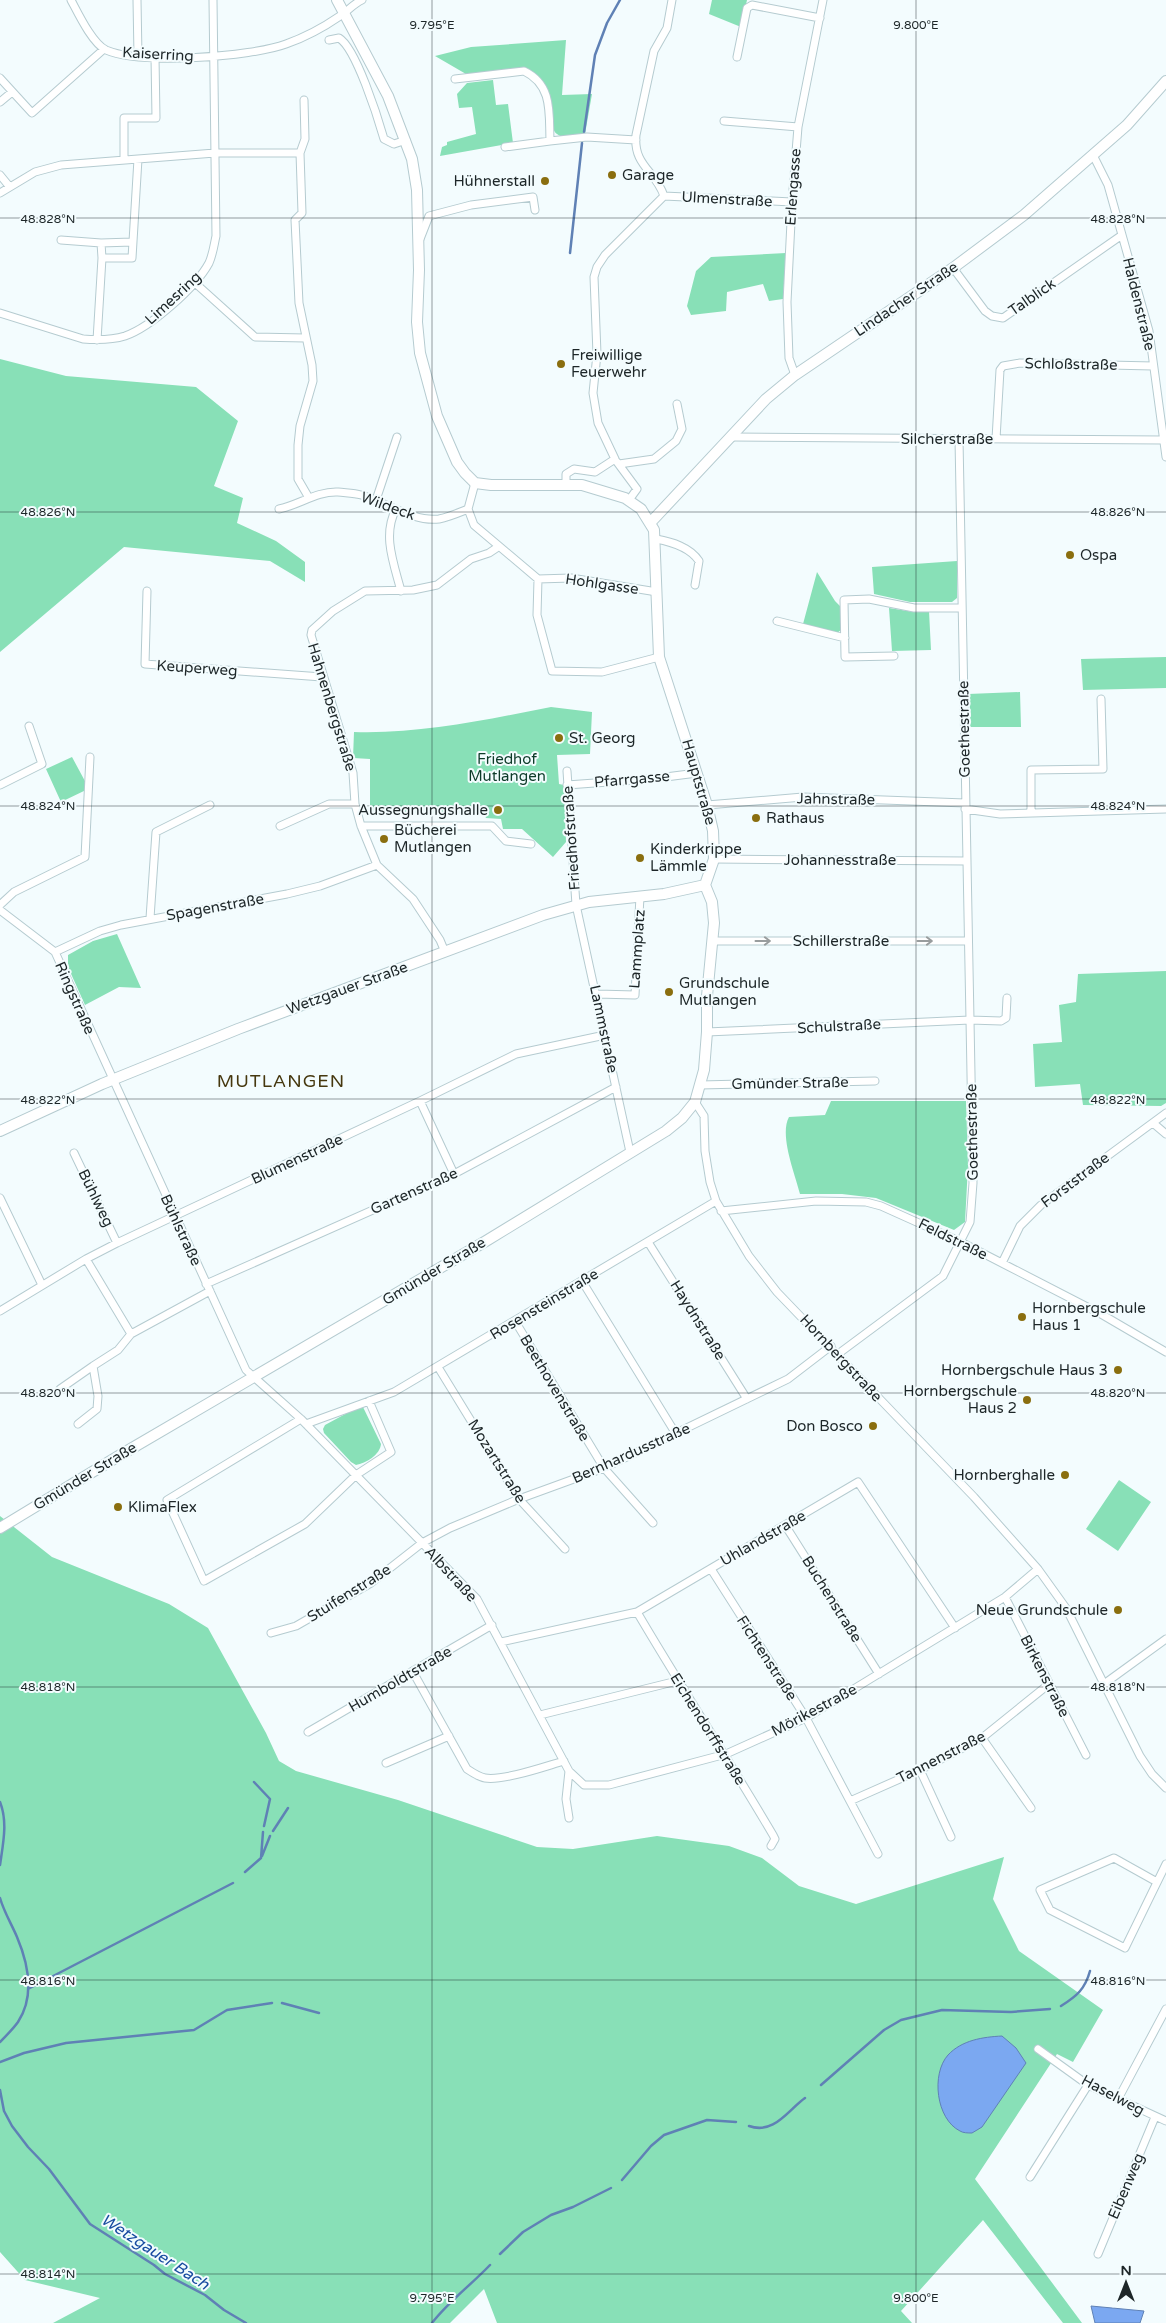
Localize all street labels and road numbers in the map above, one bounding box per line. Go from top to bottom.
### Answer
street label: Kaiserring [122,43,194,65]
street label: Erlengasse [781,148,805,226]
street label: Ulmenstraße [681,188,773,210]
street label: Haldenstraße [1119,256,1159,352]
street label: Lindacher Straße [851,258,961,340]
street label: Limesring [141,268,205,328]
street label: Talblick [1005,274,1059,320]
street label: Schloßstraße [1024,354,1118,374]
street label: Silcherstraße [901,430,993,448]
street label: Wildeck [358,488,418,524]
street label: Hohlgasse [564,570,640,598]
street label: Hahnenbergstraße [304,641,360,773]
street label: Keuperweg [156,656,238,680]
street label: Goethestraße [954,680,974,778]
street label: Hauptstraße [678,737,720,827]
street label: Pfarrgasse [593,767,671,791]
street label: Friedhofstraße [558,785,584,891]
street label: Jahnstraße [797,789,875,809]
street label: Johannesstraße [784,851,896,869]
street label: Spagenstraße [165,890,265,924]
street label: Lammplatz [625,909,649,989]
street label: Schillerstraße [793,932,889,950]
street label: Wetzgauer Straße [284,958,410,1018]
street label: Ringstraße [51,959,99,1037]
street label: Lammstraße [586,983,622,1075]
street label: Schulstraße [797,1015,881,1037]
street label: Gmünder Straße [731,1073,849,1093]
street label: Goethestraße [962,1083,982,1181]
street label: Blumenstraße [248,1130,346,1188]
street label: Forststraße [1037,1148,1113,1212]
street label: Gartenstraße [368,1164,460,1218]
street label: Bühlweg [74,1166,118,1230]
street label: Bühlstraße [157,1191,205,1269]
street label: Feldstraße [915,1214,991,1264]
street label: Gmünder Straße [379,1233,489,1309]
street label: Rosensteinstraße [486,1265,602,1343]
street label: Haydnstraße [666,1277,730,1363]
street label: Hornbergstraße [796,1311,886,1405]
street label: Beethovenstraße [516,1331,594,1445]
street label: Mozartstraße [464,1416,530,1506]
street label: Bernhardusstraße [569,1419,693,1487]
street label: Gmünder Straße [30,1438,140,1514]
street label: Uhlandstraße [717,1506,809,1570]
street label: Albstraße [421,1543,481,1605]
street label: Buchenstraße [798,1552,866,1646]
street label: Stuifenstraße [304,1560,394,1626]
street label: Fichtenstraße [733,1612,801,1704]
street label: Birkenstraße [1017,1632,1073,1720]
street label: Humboldtstraße [345,1642,455,1716]
street label: Eichendorffstraße [666,1670,750,1788]
street label: Mörikestraße [768,1680,860,1740]
street label: Tannenstraße [894,1727,988,1787]
street label: Haselweg [1078,2071,1148,2119]
street label: Eibenweg [1104,2150,1148,2222]

